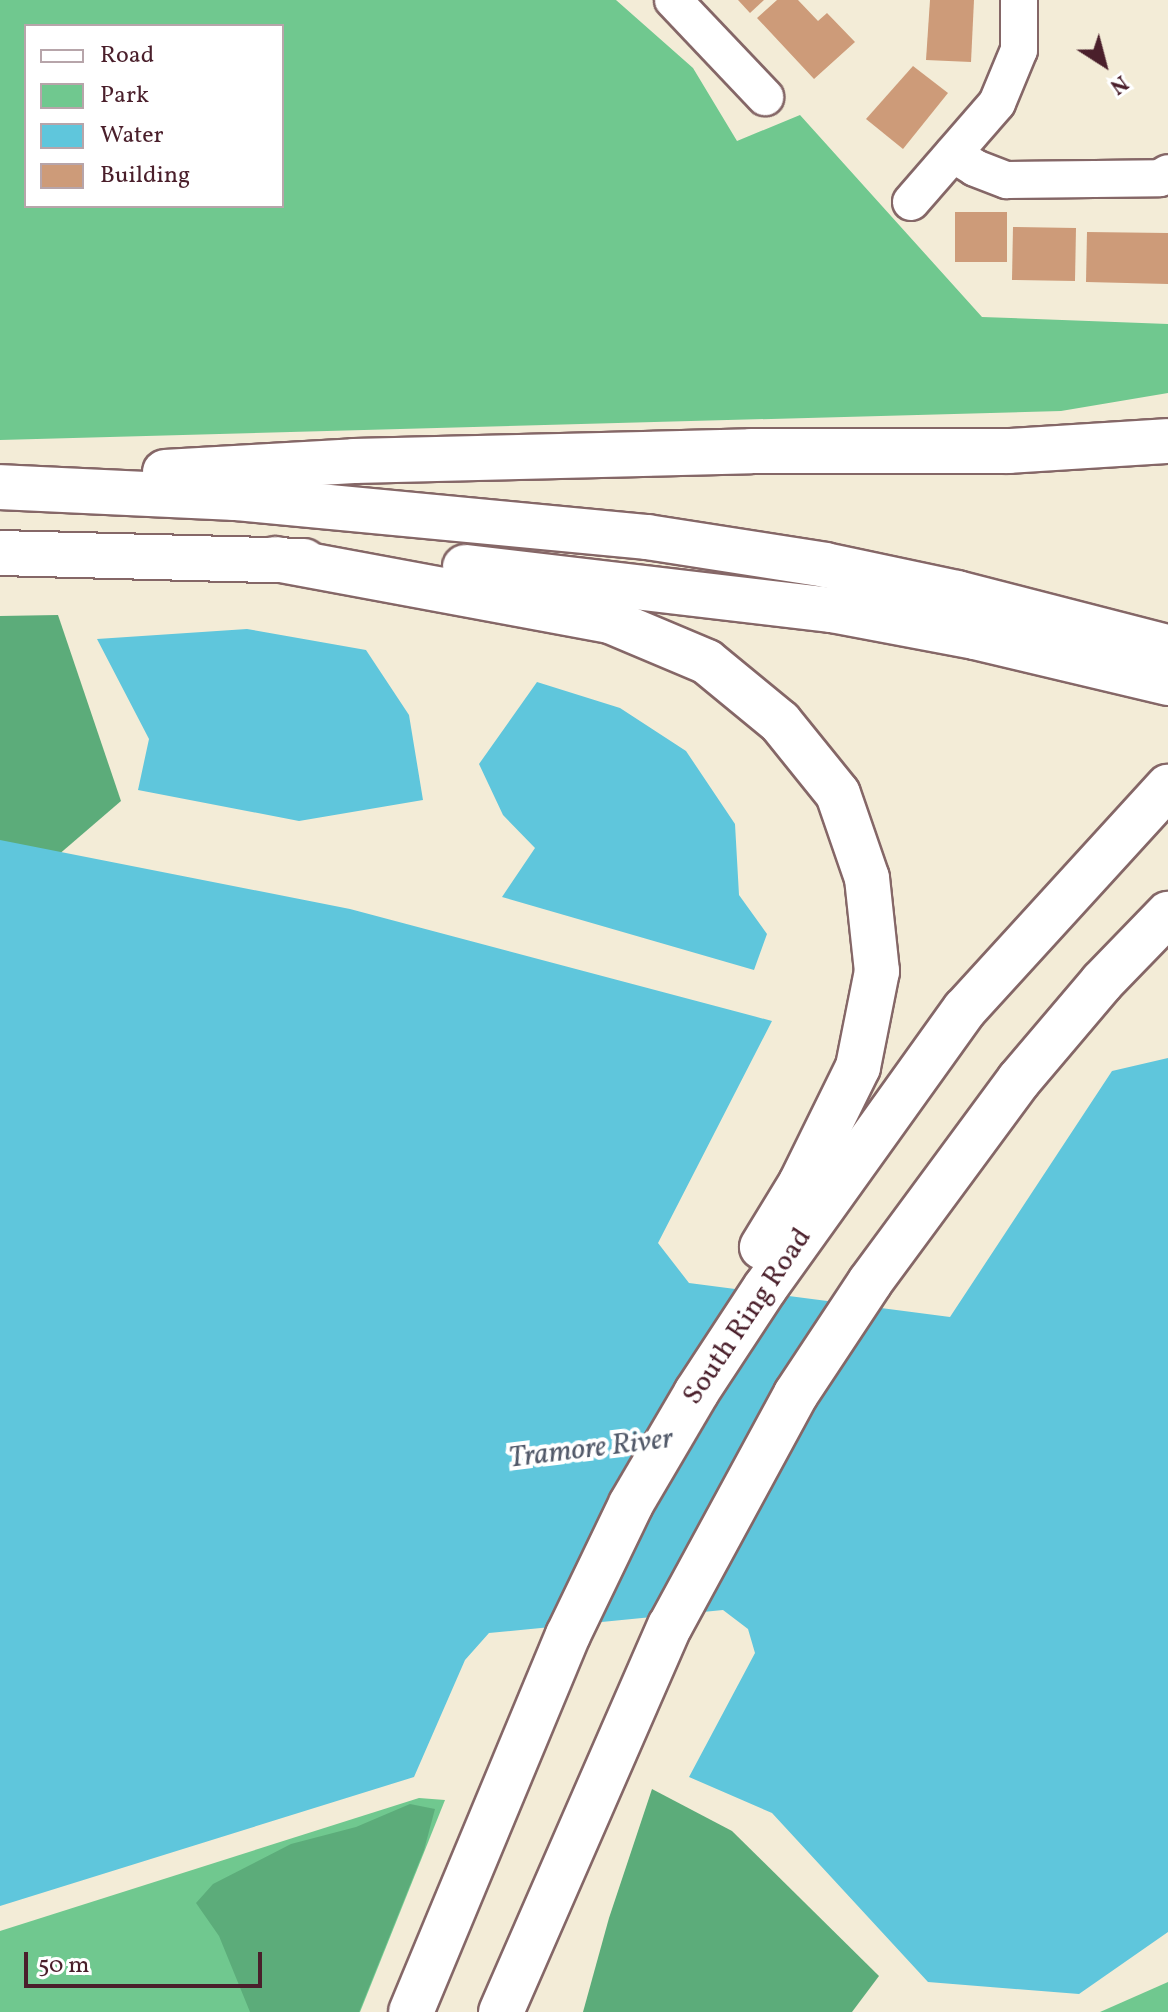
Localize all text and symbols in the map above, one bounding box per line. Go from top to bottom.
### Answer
legend [24,24,284,208]
north arrow [1064,24,1144,104]
text: Road [100,39,154,73]
text: N [1103,67,1134,101]
text: Park [100,79,149,113]
text: Water [100,119,164,153]
text: Building [100,159,190,193]
street label: South Ring Road [677,1222,819,1412]
water label: Tramore River [507,1421,675,1477]
scale bar [28,1936,266,1986]
text: 50 m [38,1949,90,1983]

